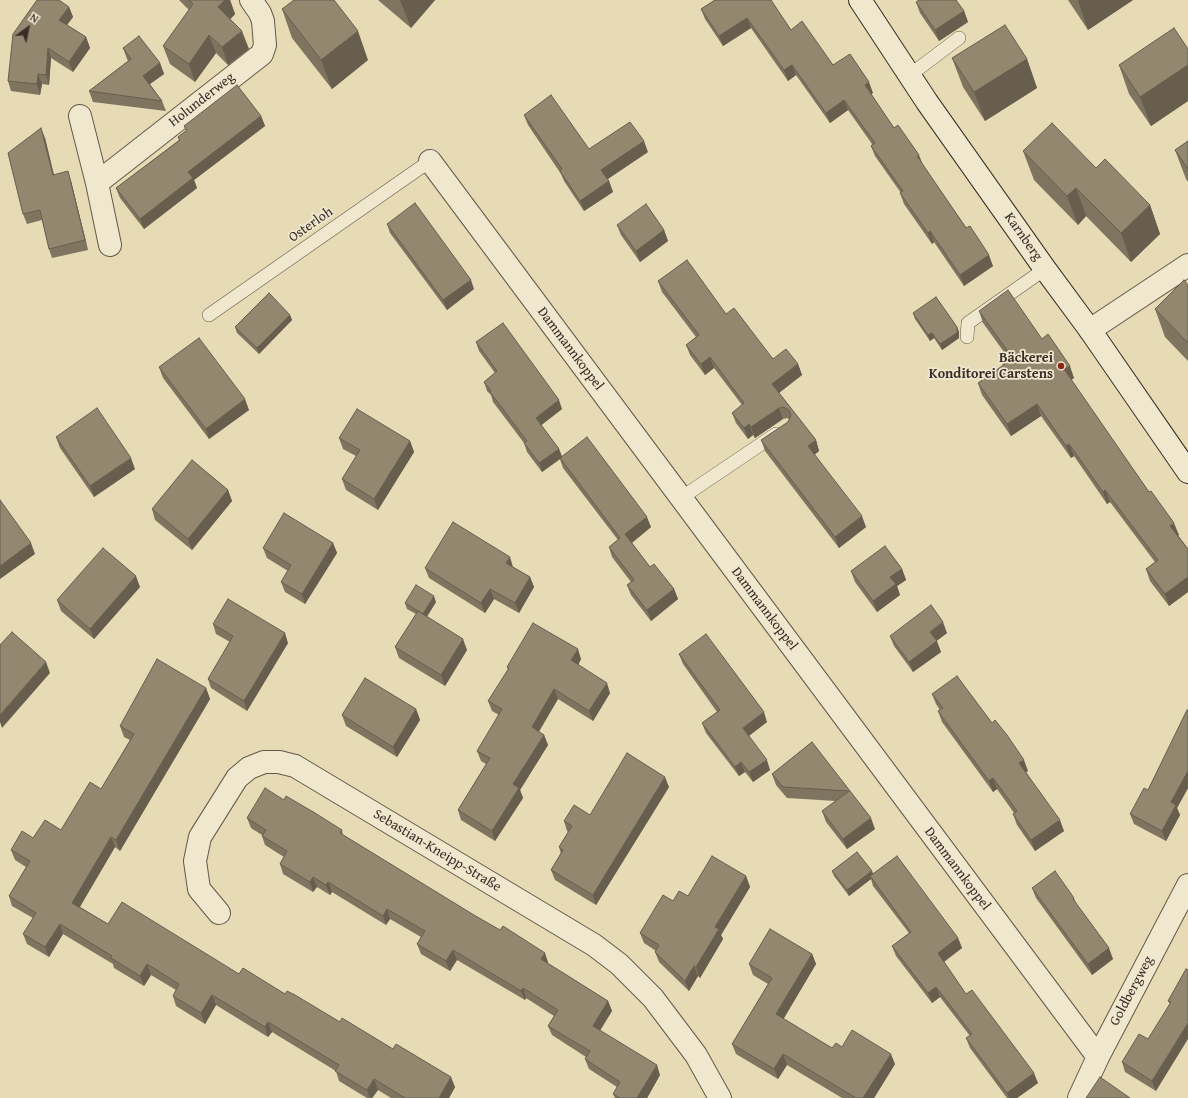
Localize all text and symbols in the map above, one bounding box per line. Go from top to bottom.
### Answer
north arrow [8,8,48,48]
text: N [27,9,42,27]
street label: Holunderweg [166,69,238,131]
street label: Osterloh [286,204,336,246]
street label: Karnberg [1000,210,1046,264]
street label: Dammannkoppel [533,304,607,394]
place label: Bäckerei Konditorei Carstens [929,350,1053,382]
marker: Bäckerei Konditorei Carstens [1056,361,1066,371]
street label: Dammannkoppel [727,564,801,654]
street label: Sebastian-Kneipp-Straße [370,806,504,896]
street label: Dammannkoppel [920,824,994,914]
street label: Goldbergweg [1107,953,1157,1029]

